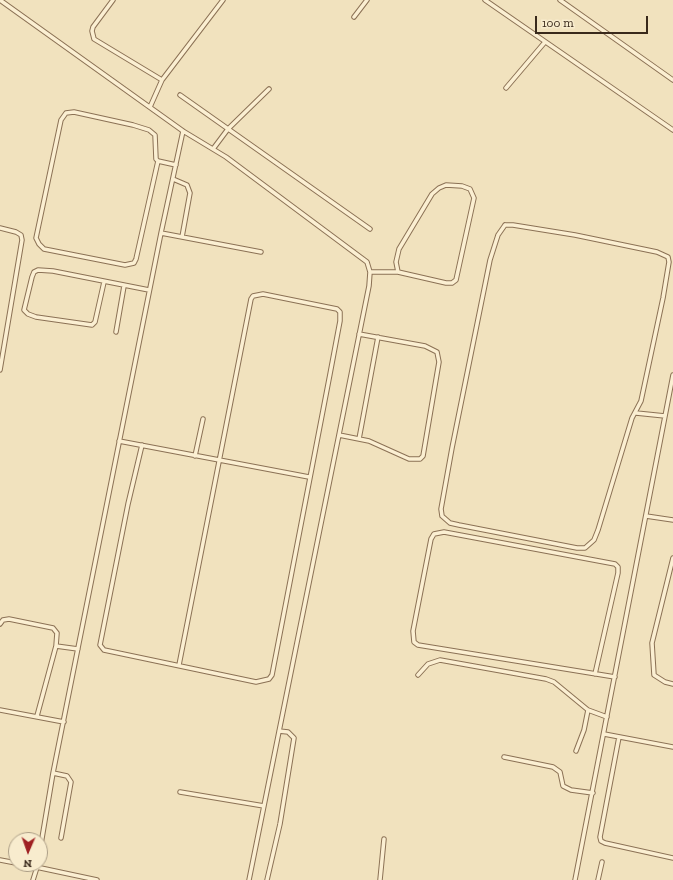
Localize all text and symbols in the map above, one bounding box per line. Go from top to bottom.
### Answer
scale bar [537,8,650,34]
text: 100 m [542,16,574,30]
north arrow [8,832,48,872]
text: N [23,857,32,870]

